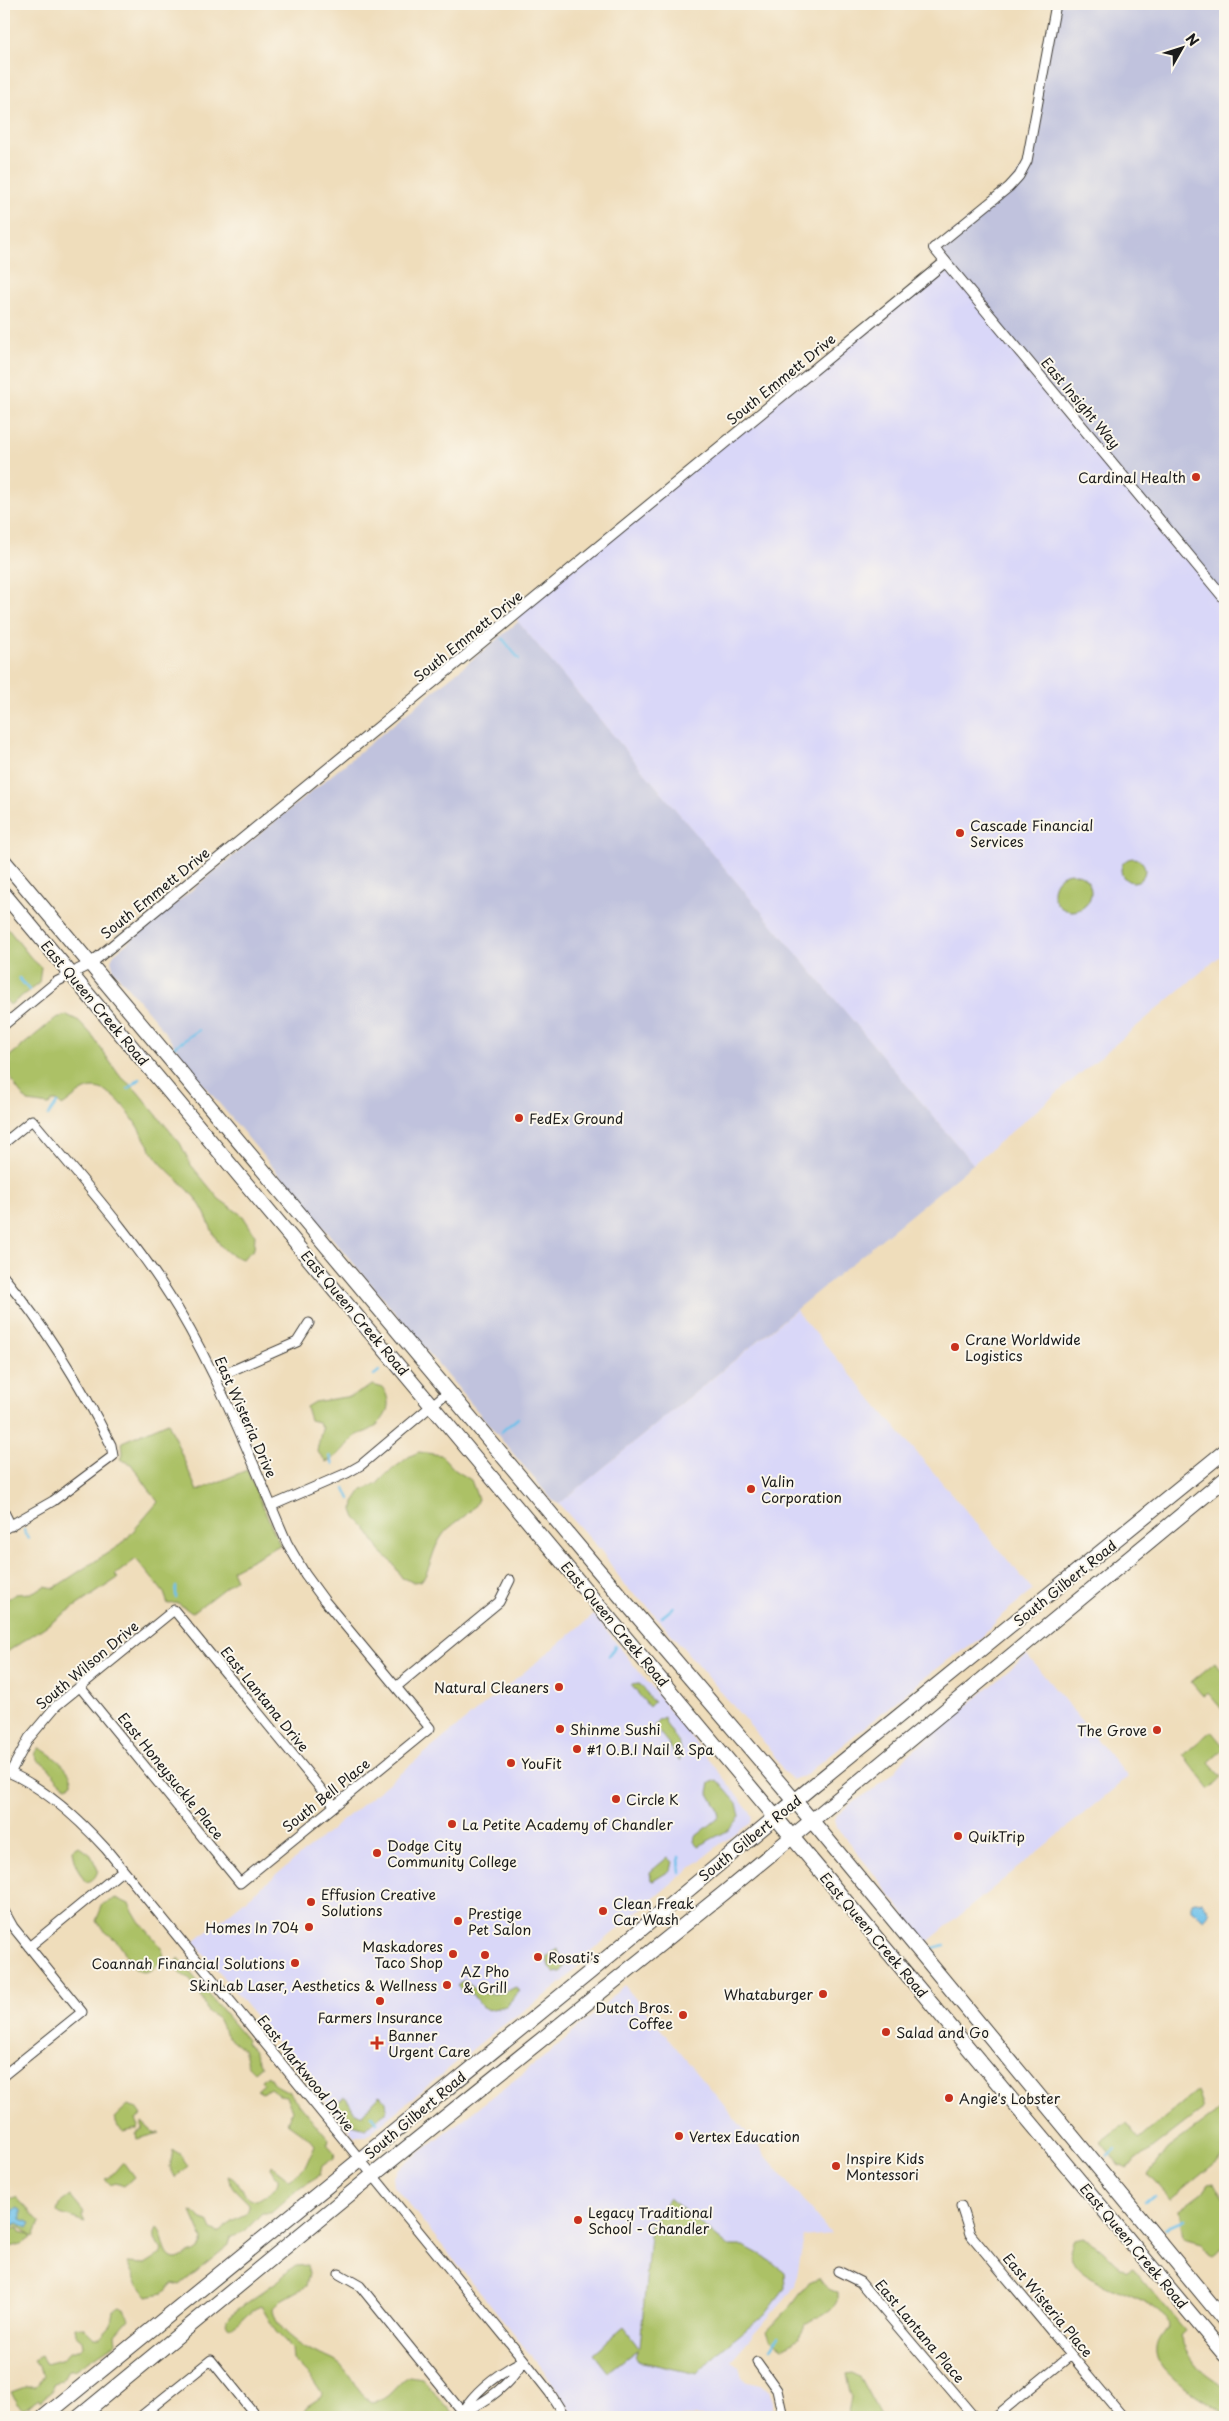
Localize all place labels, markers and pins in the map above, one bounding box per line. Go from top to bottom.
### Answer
place label: Cardinal Health [1078,467,1186,488]
marker: Cardinal Health [1190,471,1202,483]
place label: Cascade Financial Services [970,815,1093,852]
marker: Cascade Financial Services [954,827,966,839]
place label: FedEx Ground [529,1108,623,1129]
marker: FedEx Ground [513,1112,525,1124]
place label: Crane Worldwide Logistics [965,1329,1081,1366]
marker: Crane Worldwide Logistics [949,1341,961,1353]
place label: Valin Corporation [761,1471,842,1508]
marker: Valin Corporation [745,1483,757,1495]
place label: Natural Cleaners [434,1677,549,1698]
marker: Natural Cleaners [553,1681,565,1693]
place label: Shinme Sushi [570,1719,661,1740]
place label: The Grove [1077,1720,1147,1741]
marker: Shinme Sushi [554,1723,566,1735]
marker: The Grove [1151,1724,1163,1736]
place label: #1 O.B.I Nail & Spa [587,1739,714,1760]
marker: #1 O.B.I Nail & Spa [571,1743,583,1755]
place label: YouFit [521,1753,562,1774]
marker: YouFit [505,1757,517,1769]
place label: Circle K [626,1789,679,1810]
marker: Circle K [610,1793,622,1805]
place label: La Petite Academy of Chandler [462,1814,673,1835]
marker: La Petite Academy of Chandler [446,1818,458,1830]
place label: QuikTrip [968,1826,1025,1847]
marker: QuikTrip [952,1830,964,1842]
place label: Dodge City Community College [387,1835,517,1872]
marker: Dodge City Community College [371,1847,383,1859]
place label: Effusion Creative Solutions [321,1884,436,1921]
place label: Clean Freak Car Wash [613,1893,695,1930]
marker: Effusion Creative Solutions [305,1896,317,1908]
place label: Prestige Pet Salon [468,1903,531,1940]
marker: Clean Freak Car Wash [597,1905,609,1917]
marker: Prestige Pet Salon [452,1915,464,1927]
place label: Homes In 704 [205,1917,299,1938]
marker: Homes In 704 [303,1921,315,1933]
place label: Maskadores Taco Shop [362,1936,443,1973]
place label: Rosati's [548,1947,599,1968]
marker: Maskadores Taco Shop [447,1948,459,1960]
marker: AZ Pho & Grill [479,1949,491,1961]
marker: Rosati's [532,1951,544,1963]
place label: Coannah Financial Solutions [91,1953,285,1974]
marker: Coannah Financial Solutions [289,1957,301,1969]
place label: AZ Pho & Grill [461,1961,509,1998]
place label: SkinLab Laser, Aesthetics & Wellness [189,1975,437,1996]
marker: SkinLab Laser, Aesthetics & Wellness [441,1979,453,1991]
place label: Whataburger [724,1984,813,2005]
marker: Whataburger [817,1988,829,2000]
marker: Farmers Insurance [374,1995,386,2007]
place label: Dutch Bros. Coffee [595,1997,673,2034]
place label: Farmers Insurance [317,2007,443,2028]
marker: Dutch Bros. Coffee [677,2009,689,2021]
place label: Salad and Go [896,2022,989,2043]
place label: Banner Urgent Care [388,2025,471,2062]
marker: Salad and Go [880,2026,892,2038]
marker: Banner Urgent Care [370,2036,384,2050]
place label: Angie's Lobster [959,2088,1061,2109]
marker: Angie's Lobster [943,2092,955,2104]
place label: Vertex Education [689,2126,800,2147]
marker: Vertex Education [673,2130,685,2142]
place label: Inspire Kids Montessori [846,2148,924,2185]
marker: Inspire Kids Montessori [830,2160,842,2172]
place label: Legacy Traditional School - Chandler [588,2202,713,2239]
marker: Legacy Traditional School - Chandler [572,2214,584,2226]

